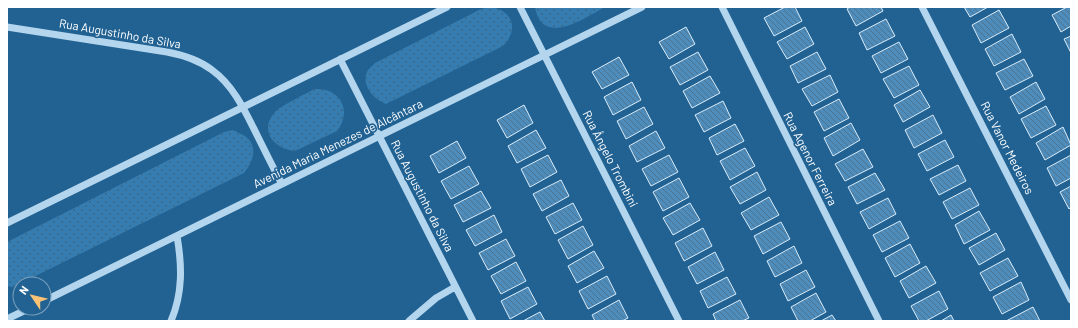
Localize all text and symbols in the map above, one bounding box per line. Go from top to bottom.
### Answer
street label: Rua Augustinho da Silva [58,15,182,51]
street label: Avenida Maria Menezes de Alcântara [251,96,425,190]
street label: Rua Vanor Medeiros [978,99,1037,196]
street label: Rua Ângelo Trombini [580,108,641,209]
street label: Rua Agenor Ferreira [781,109,841,208]
street label: Rua Augustinho da Silva [389,137,457,254]
north arrow [12,276,52,316]
text: N [16,283,31,297]

